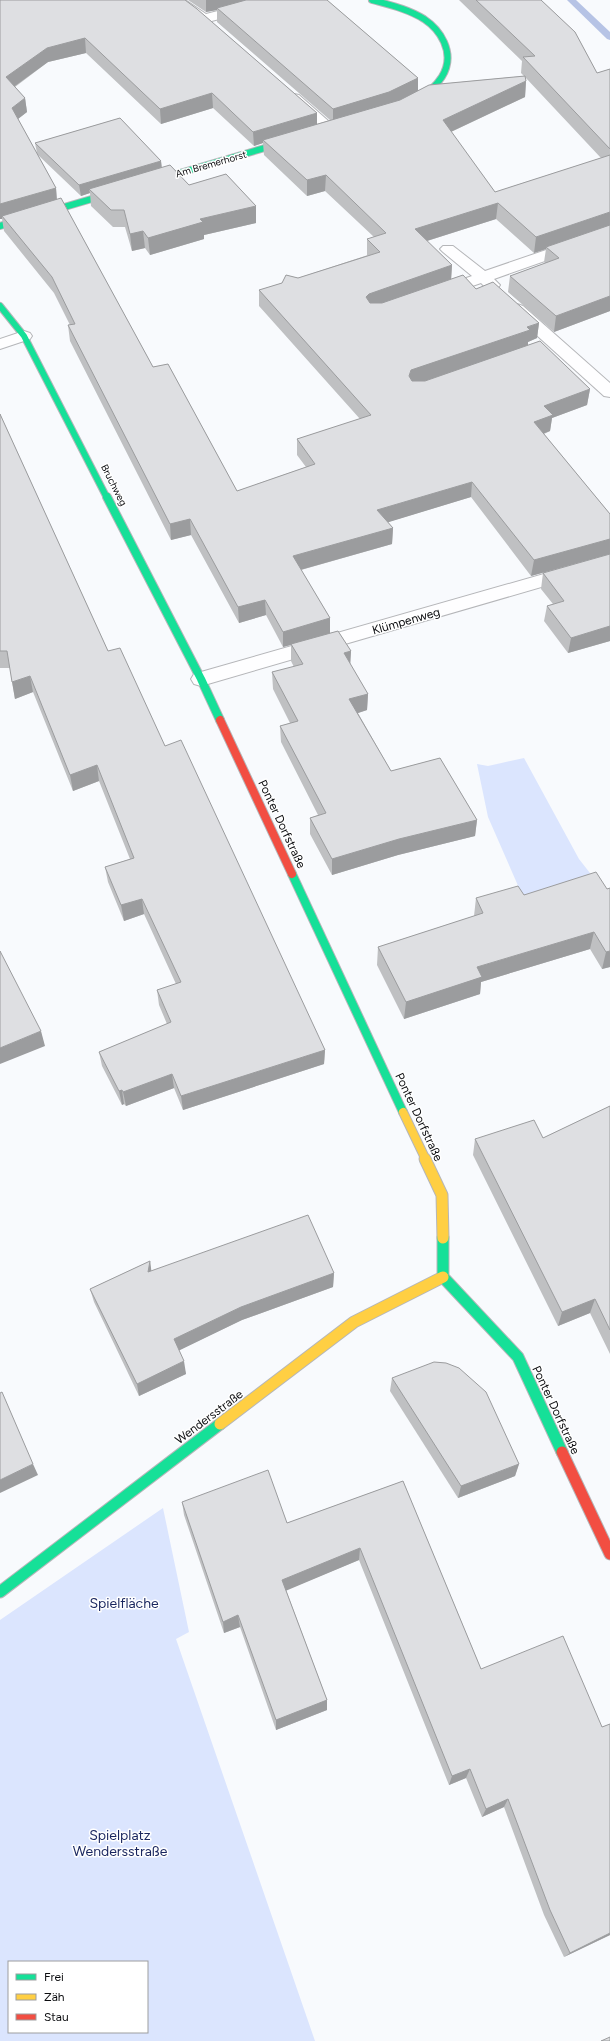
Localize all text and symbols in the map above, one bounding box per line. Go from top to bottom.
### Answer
street label: Am Bremerhorst [174,148,248,180]
street label: Bruchweg [98,462,130,508]
street label: Klümpenweg [370,605,442,637]
street label: Ponter Dorfstraße [255,778,309,871]
street label: Ponter Dorfstraße [392,1071,446,1164]
street label: Ponter Dorfstraße [529,1364,583,1457]
street label: Wendersstraße [172,1387,246,1447]
park label: Spielfläche [89,1595,159,1612]
park label: Spielplatz Wendersstraße [73,1827,168,1860]
legend [8,1961,148,2033]
text: Frei [44,1970,64,1984]
text: Zäh [44,1990,65,2004]
text: Stau [44,2010,69,2024]

